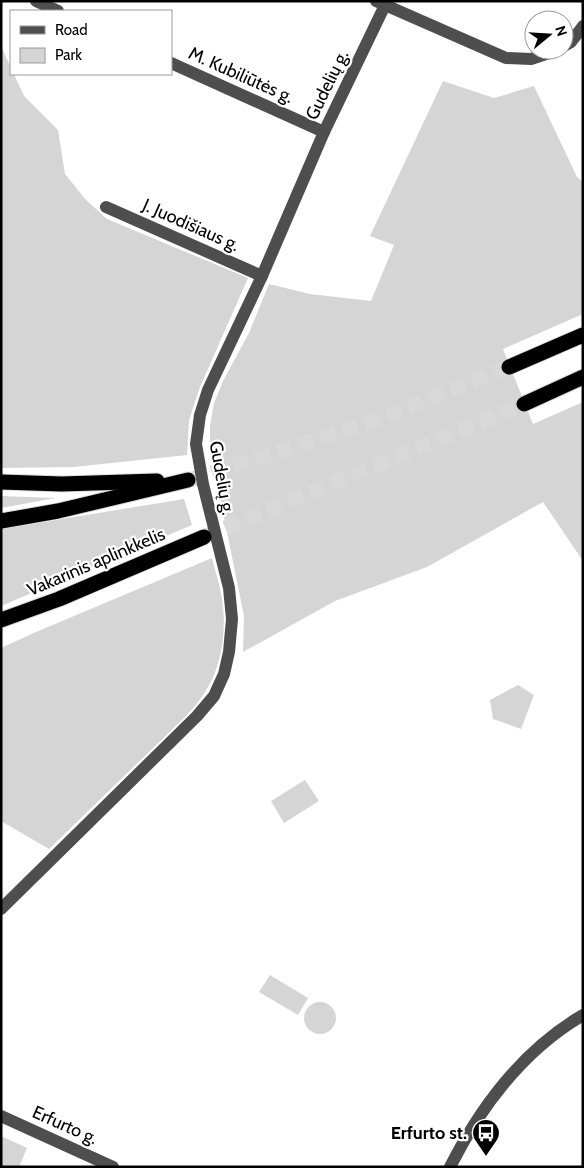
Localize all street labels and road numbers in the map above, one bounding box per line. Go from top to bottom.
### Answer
street label: M. Kubiliūtės g. [185,42,297,108]
street label: Gudelių g. [301,47,353,123]
street label: J. Juodišiaus g. [138,194,243,256]
street label: Gudelių g. [205,439,239,517]
street label: Vakarinis aplinkkelis [24,523,168,601]
street label: Erfurto g. [29,1101,101,1149]

